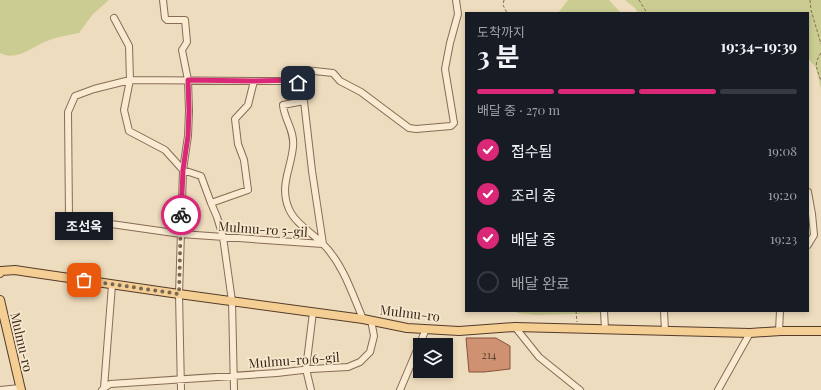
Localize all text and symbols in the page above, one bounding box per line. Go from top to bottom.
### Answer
text: 도착까지 [477,23,525,40]
text: 19:34–19:39 [720,36,797,56]
text: 3 분 [477,38,520,73]
pin [281,66,315,100]
icon: home [287,72,309,94]
text: 배달 중 · 270 m [477,101,560,118]
icon: check [477,139,499,161]
text: 접수됨 [511,141,552,161]
text: 19:08 [768,142,797,159]
icon: check [477,183,499,205]
text: 조리 중 [511,185,556,205]
text: 19:20 [768,186,797,203]
courier [161,195,201,235]
icon: bike [170,204,192,226]
callout: 조선옥 [55,212,113,240]
text: 조선옥 [66,217,102,234]
street label: Mulmu-ro 5-gil [218,217,309,240]
icon: check [477,227,499,249]
text: 배달 중 [511,229,556,249]
text: 19:23 [770,230,797,247]
pin [67,263,101,297]
icon: bag [73,269,95,291]
text: 배달 완료 [511,273,570,293]
street label: Mulmu-ro [379,300,441,325]
street label: Mulmu-ro [7,310,38,373]
map controls [413,338,453,378]
button: layers [413,338,453,378]
house number: 214 [482,347,497,362]
street label: Mulmu-ro 6-gil [248,348,340,371]

